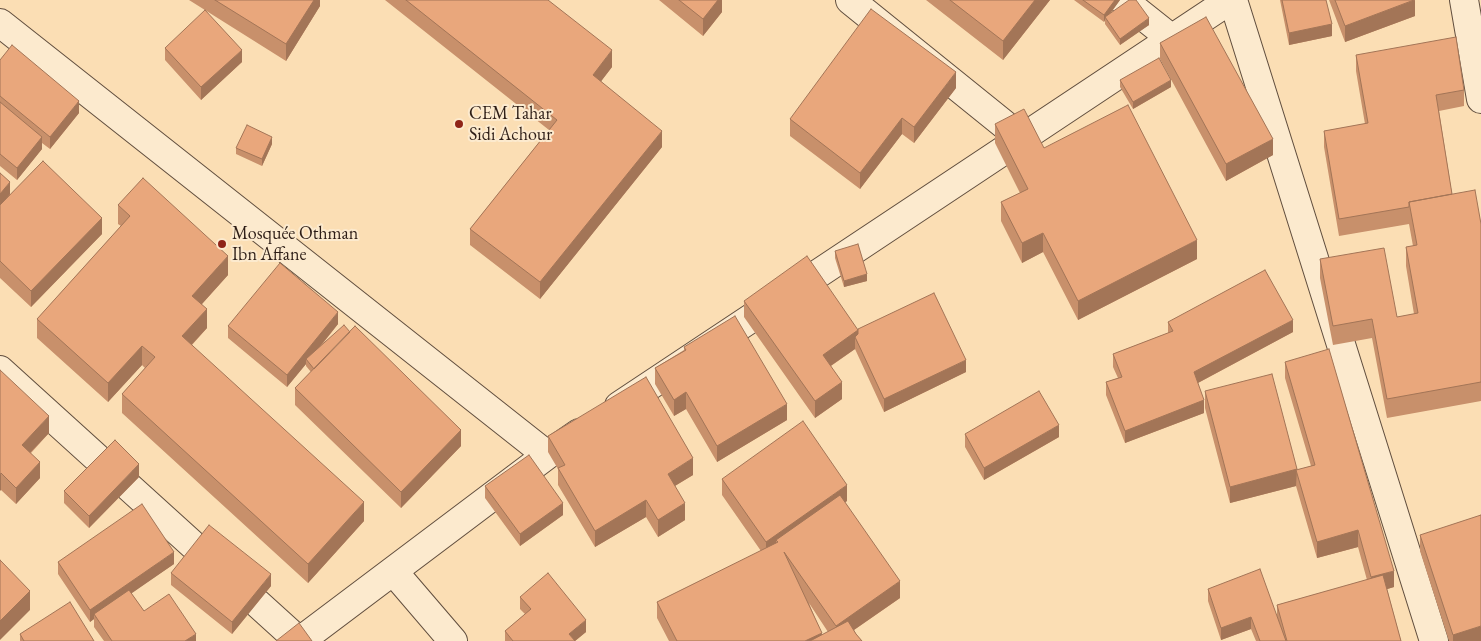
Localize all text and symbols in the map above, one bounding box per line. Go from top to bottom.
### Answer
place label: CEM Tahar Sidi Achour [469,103,552,146]
marker: CEM Tahar Sidi Achour [453,118,465,130]
place label: Mosquée Othman Ibn Affane [232,223,358,266]
marker: Mosquée Othman Ibn Affane [216,238,228,250]

